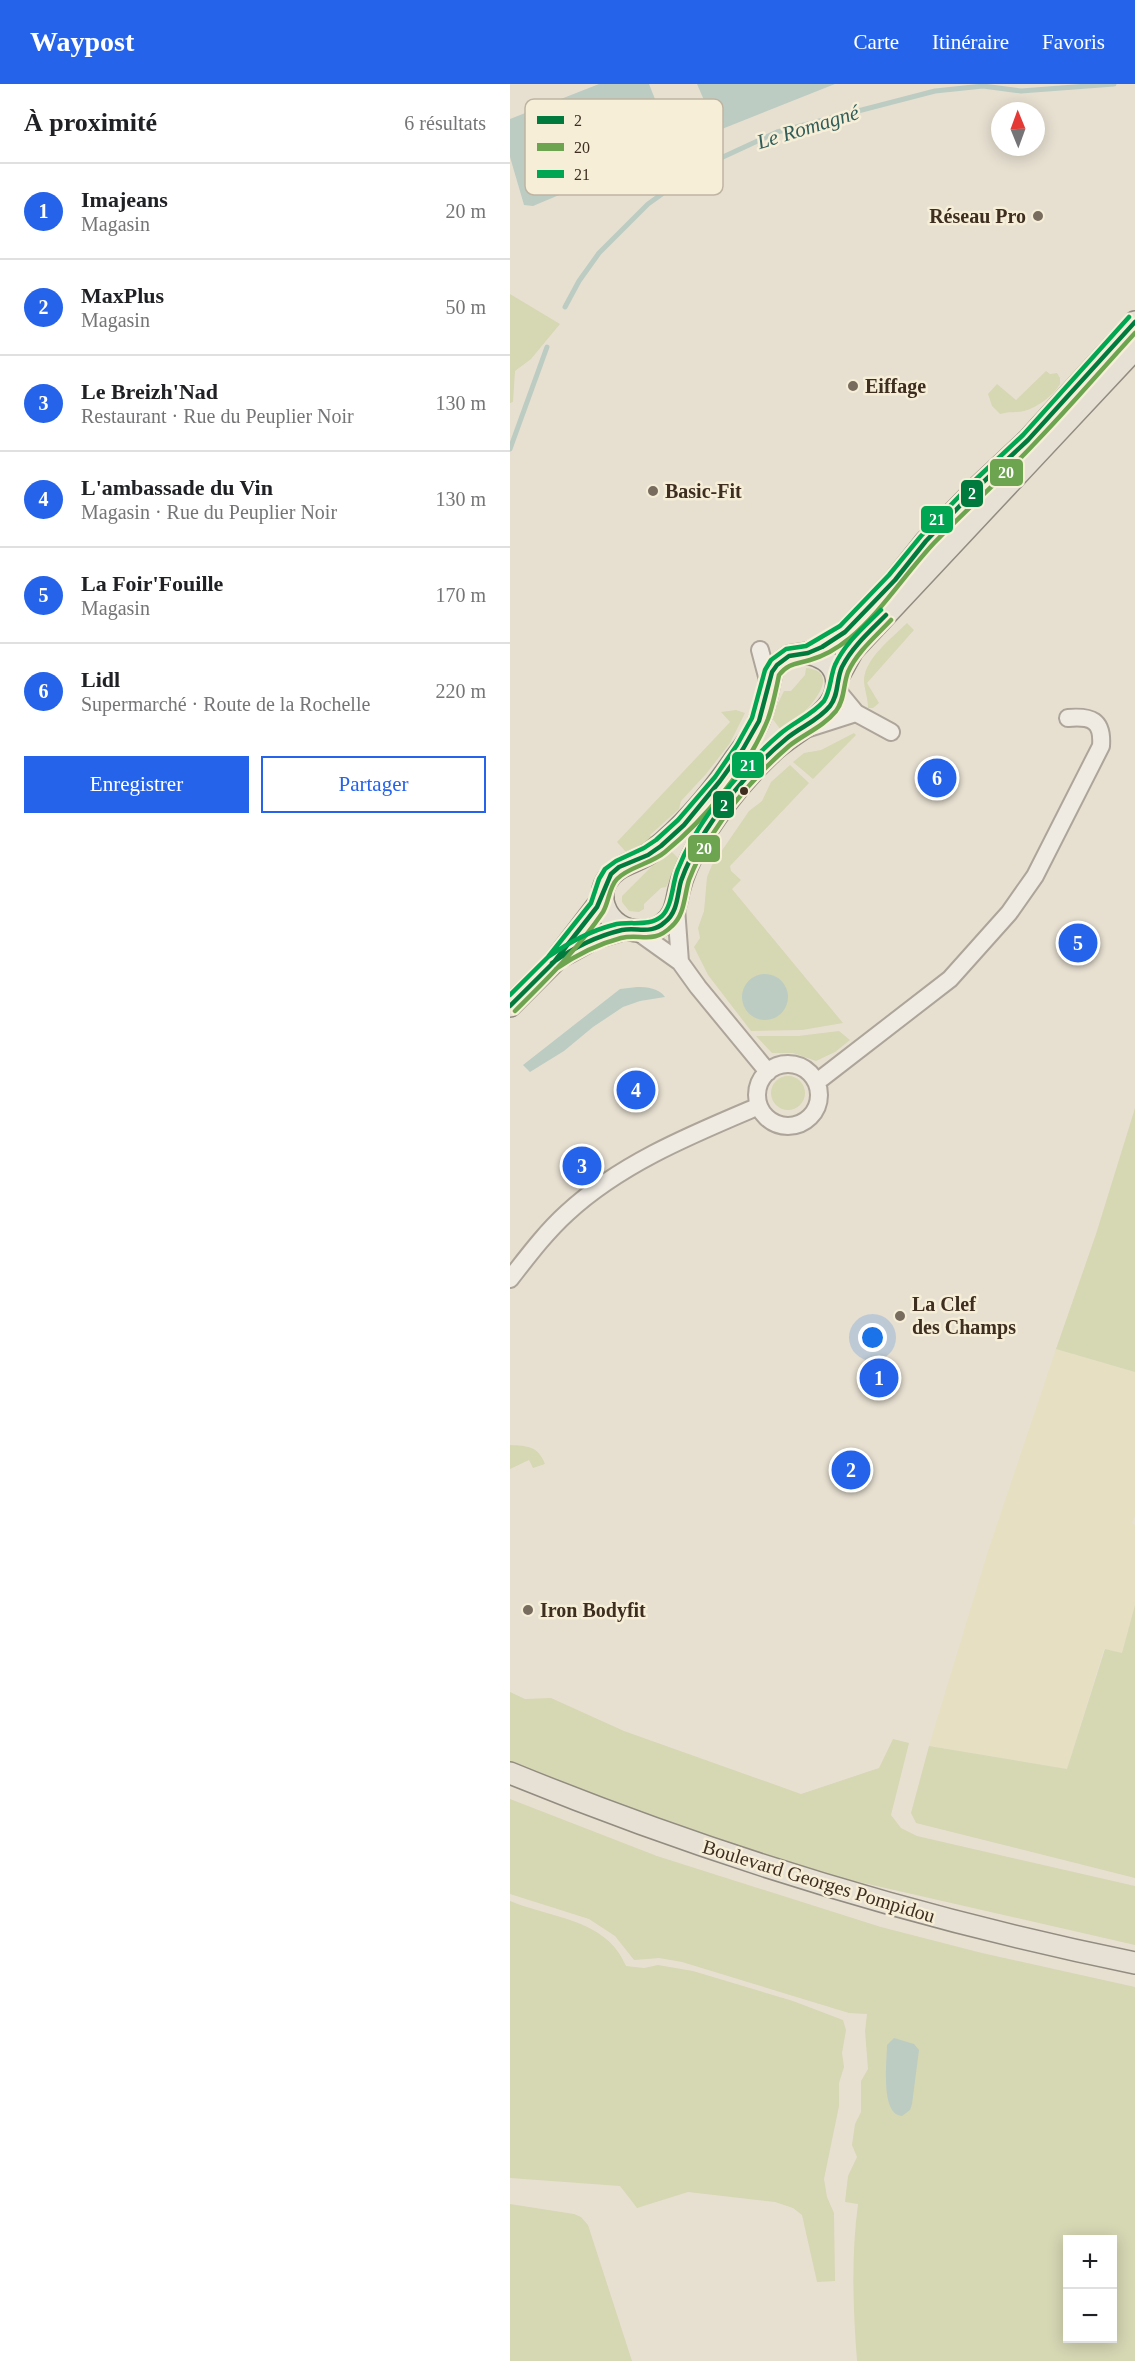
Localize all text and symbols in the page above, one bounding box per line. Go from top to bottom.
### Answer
text: Waypost [30,26,134,57]
text: Carte [854,30,899,54]
text: Itinéraire [932,30,1009,54]
text: Favoris [1042,30,1105,54]
legend [525,99,723,195]
water label: Le Romagné [753,100,864,154]
north arrow [991,102,1045,156]
text: À proximité [24,108,157,137]
text: 6 résultats [404,112,486,134]
text: 2 [574,112,582,129]
text: 20 [574,139,590,156]
text: 21 [574,166,590,183]
text: Imajeans [81,187,168,212]
text: 1 [39,200,49,222]
text: 20 m [445,200,486,222]
place label: Réseau Pro [929,205,1026,227]
marker: Réseau Pro [1031,209,1045,223]
text: Magasin [81,213,150,235]
text: MaxPlus [81,283,164,308]
text: 2 [39,296,49,318]
text: 50 m [445,296,486,318]
text: Magasin [81,309,150,331]
place label: Eiffage [865,375,926,398]
text: Le Breizh'Nad [81,379,218,404]
marker: Eiffage [846,379,860,393]
text: 3 [39,392,49,414]
text: 130 m [435,392,486,414]
text: Restaurant · Rue du Peuplier Noir [81,405,354,427]
line badge: 20 [989,458,1024,487]
text: 20 [998,464,1014,481]
text: L'ambassade du Vin [81,475,273,500]
line badge: 2 [960,479,984,508]
place label: Basic-Fit [665,480,742,502]
marker: Basic-Fit [646,484,660,498]
text: 2 [968,485,976,502]
text: 4 [39,488,49,510]
text: 130 m [435,488,486,510]
text: Magasin · Rue du Peuplier Noir [81,501,337,523]
line badge: 21 [920,505,954,534]
text: 21 [929,511,945,528]
text: La Foir'Fouille [81,571,223,596]
text: 5 [39,584,49,606]
text: 170 m [435,584,486,606]
text: Magasin [81,597,150,619]
text: Lidl [81,667,120,692]
text: 6 [39,680,49,702]
text: 220 m [435,680,486,702]
text: Supermarché · Route de la Rochelle [81,693,370,715]
line badge: 21 [731,751,765,779]
button: Enregistrer [24,756,249,813]
button: Partager [261,756,486,813]
pin: 6 [918,756,956,800]
text: 21 [740,757,756,774]
unlabelled marker [738,785,750,797]
line badge: 2 [712,790,735,819]
text: 2 [720,797,728,814]
line badge: 20 [687,834,721,863]
text: 20 [696,840,712,857]
pin: 5 [1058,920,1098,966]
pin: 4 [616,1068,656,1112]
pin: 3 [562,1144,602,1188]
place label: La Clef des Champs [912,1293,1016,1339]
marker: La Clef des Champs [893,1309,907,1323]
your location [858,1323,887,1352]
pin: 1 [860,1356,898,1400]
pin: 2 [832,1448,870,1492]
place label: Iron Bodyfit [540,1599,646,1622]
marker: Iron Bodyfit [521,1603,535,1617]
street label: Boulevard Georges Pompidou [700,1835,938,1928]
map controls [1063,2235,1117,2343]
button: + [1063,2235,1117,2289]
button: − [1063,2289,1117,2343]

